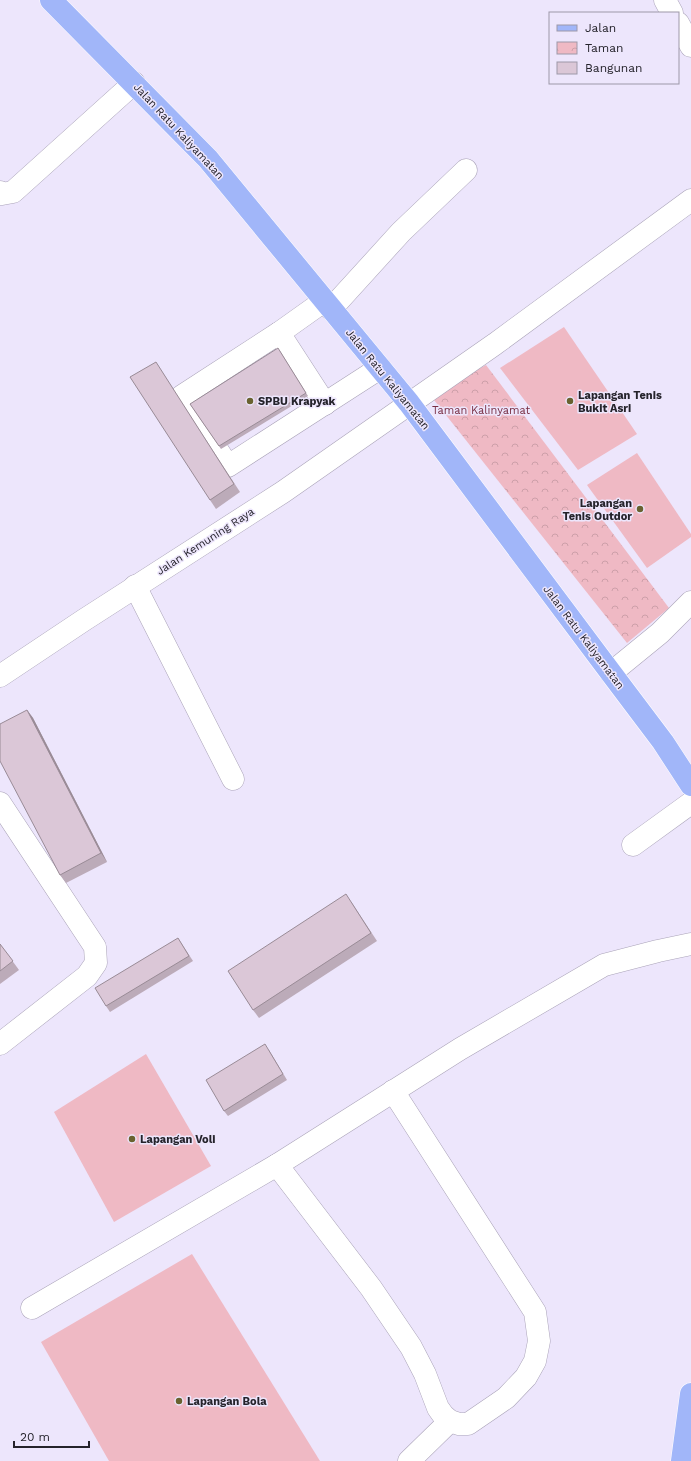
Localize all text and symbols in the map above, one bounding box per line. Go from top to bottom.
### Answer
legend [549,12,679,84]
text: Jalan [585,21,616,35]
text: Taman [585,41,623,55]
text: Bangunan [585,61,643,75]
street label: Jalan Ratu Kaliyamatan [131,81,226,182]
street label: Jalan Ratu Kaliyamatan [343,326,432,433]
place label: Lapangan Tenis Bukit Asri [578,389,662,415]
place label: SPBU Krapyak [258,395,336,408]
marker: SPBU Krapyak [245,396,255,406]
marker: Lapangan Tenis Bukit Asri [565,396,575,406]
park label: Taman Kalinyamat [432,404,530,417]
place label: Lapangan Tenis Outdor [562,497,632,523]
marker: Lapangan Tenis Outdor [635,504,645,514]
street label: Jalan Kemuning Raya [154,505,257,578]
street label: Jalan Ratu Kaliyamatan [540,583,627,692]
place label: Lapangan Voli [140,1133,215,1146]
marker: Lapangan Voli [127,1134,137,1144]
place label: Lapangan Bola [187,1395,267,1408]
marker: Lapangan Bola [174,1396,184,1406]
scale bar [14,1423,89,1449]
text: 20 m [20,1430,50,1444]

